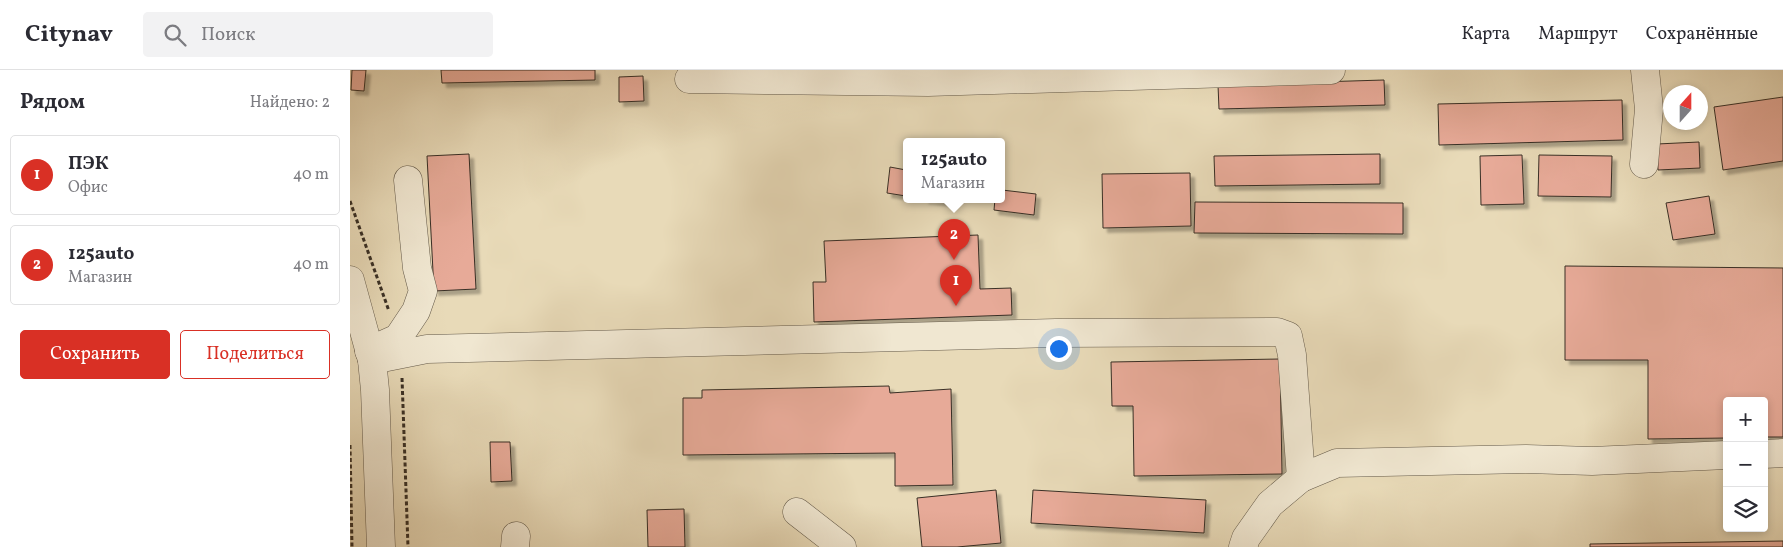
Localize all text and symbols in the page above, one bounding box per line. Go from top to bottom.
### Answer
search box [143,12,493,57]
text: Citynav [25,18,113,52]
icon: search [161,21,189,49]
text: Поиск [201,22,255,48]
text: Карта [1461,22,1510,47]
text: Маршрут [1538,22,1618,47]
text: Сохранённые [1646,22,1758,47]
north arrow [1663,85,1708,130]
text: Рядом [20,88,85,117]
text: Найдено: 2 [250,92,330,114]
popup [903,138,1005,203]
text: 125auto [921,147,987,173]
text: ПЭК [68,151,109,177]
text: 1 [34,164,40,186]
text: 40 m [293,164,329,186]
text: Магазин [921,173,985,195]
text: Офис [68,177,108,199]
pin: 2 [938,219,970,260]
text: 125auto [68,241,134,267]
text: 2 [33,254,41,276]
text: 40 m [293,254,329,276]
pin: 1 [940,265,972,306]
text: Магазин [68,267,132,289]
button: Сохранить [20,330,170,379]
button: Поделиться [180,330,330,379]
your location [1046,336,1072,362]
map controls [1723,397,1768,532]
button: + [1723,397,1768,442]
button: − [1723,442,1768,487]
button: layers [1723,487,1768,532]

